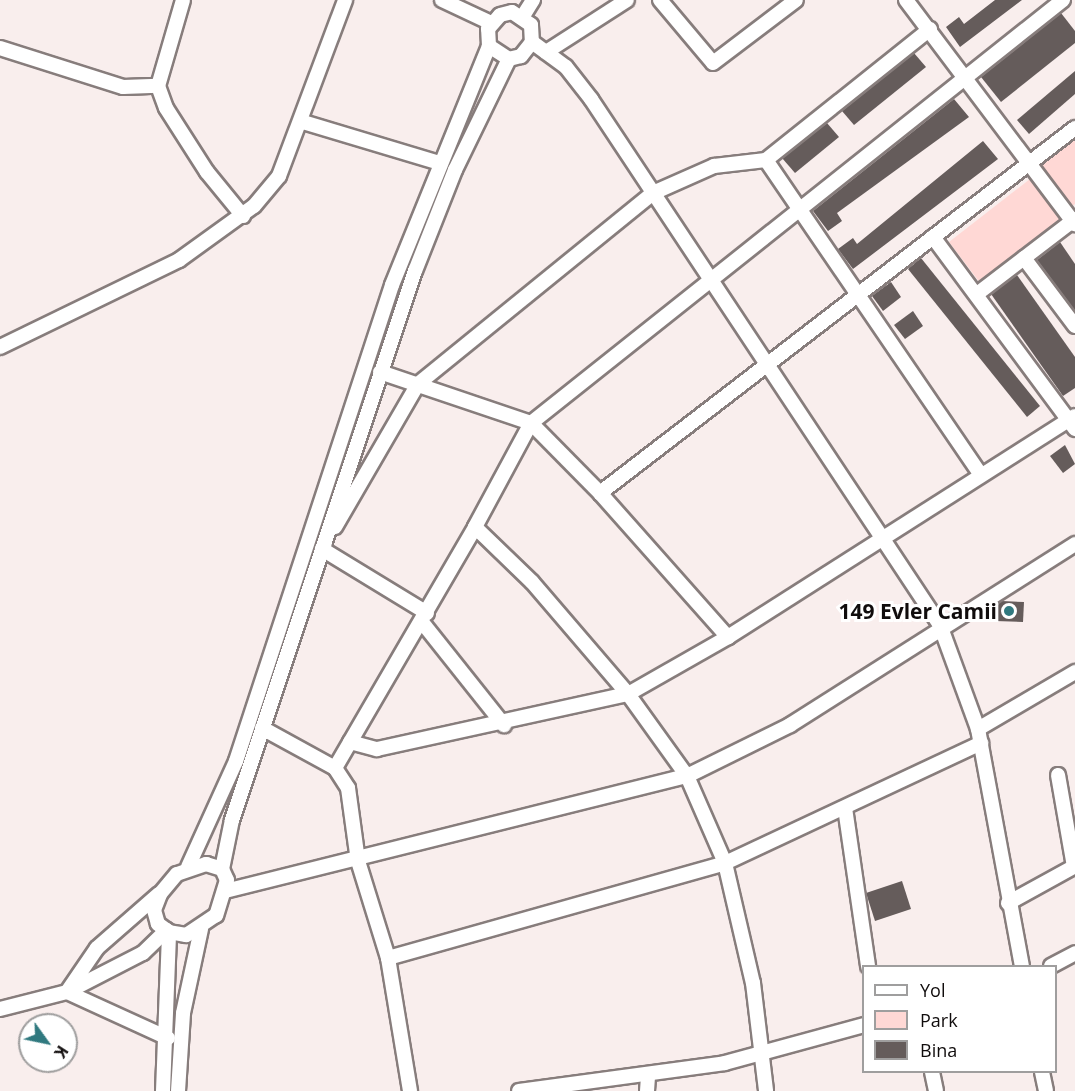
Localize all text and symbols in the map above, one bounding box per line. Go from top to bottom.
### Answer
place label: 149 Evler Camii [839,598,997,624]
marker: 149 Evler Camii [1002,604,1016,618]
legend [862,965,1057,1073]
text: Yol [920,978,945,1002]
text: Park [920,1008,958,1032]
north arrow [18,1013,78,1073]
text: Bina [920,1038,957,1062]
text: K [49,1041,74,1062]

